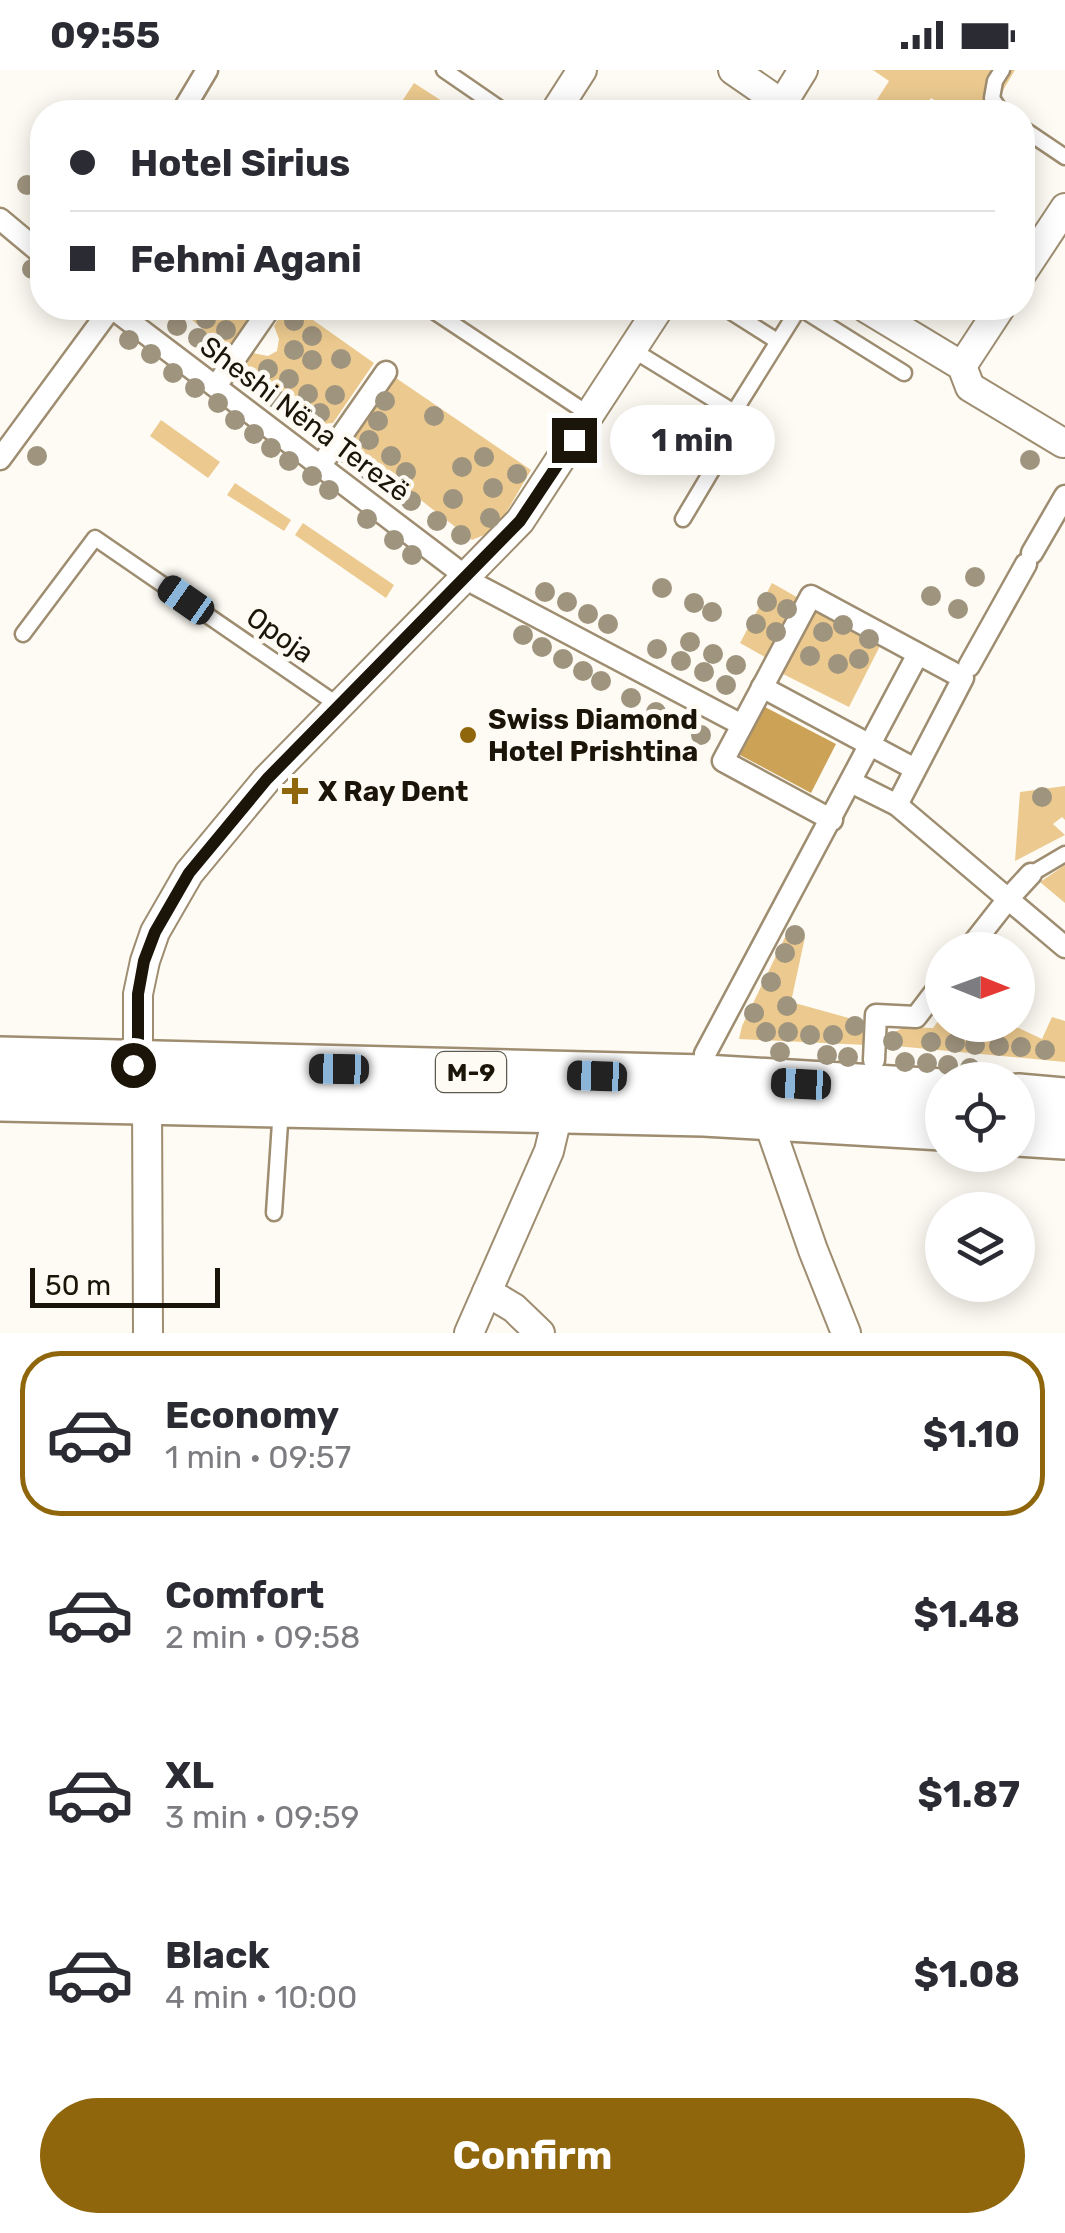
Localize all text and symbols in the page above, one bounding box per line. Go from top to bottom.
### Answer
text: 09:55 [50,12,160,58]
text: Hotel Sirius [130,140,350,186]
text: Fehmi Agani [130,236,362,282]
street label: Sheshi Nëna Terezë [194,329,416,509]
callout: 1 min [609,405,774,475]
route end [552,418,597,463]
text: 1 min [652,421,733,459]
car [153,571,219,629]
street label: Opoja [240,600,320,670]
place label: Swiss Diamond Hotel Prishtina [488,703,698,768]
marker: Swiss Diamond Hotel Prishtina [457,724,479,746]
place label: X Ray Dent [318,775,468,808]
marker: X Ray Dent [282,778,308,804]
north arrow [925,932,1035,1042]
map controls [925,932,1035,1302]
route start [111,1043,156,1088]
road number: M-9 [436,1052,506,1092]
car [309,1053,369,1085]
car [566,1060,628,1092]
button: locate [925,1062,1035,1172]
car [770,1067,832,1101]
button: layers [925,1192,1035,1302]
scale bar [30,1263,220,1308]
text: 50 m [45,1269,111,1302]
icon: car [45,1389,135,1479]
text: Economy [165,1392,339,1438]
text: $1.10 [923,1411,1020,1457]
text: 1 min · 09:57 [165,1438,351,1476]
icon: car [45,1569,135,1659]
text: Comfort [165,1572,324,1618]
text: $1.48 [914,1591,1020,1637]
text: 2 min · 09:58 [165,1618,360,1656]
icon: car [45,1749,135,1839]
text: XL [165,1752,214,1798]
text: $1.87 [918,1771,1020,1817]
text: 3 min · 09:59 [165,1798,359,1836]
icon: car [45,1929,135,2019]
text: Black [165,1932,270,1978]
text: $1.08 [914,1951,1020,1997]
text: 4 min · 10:00 [165,1978,357,2016]
button: Confirm [40,2098,1025,2213]

